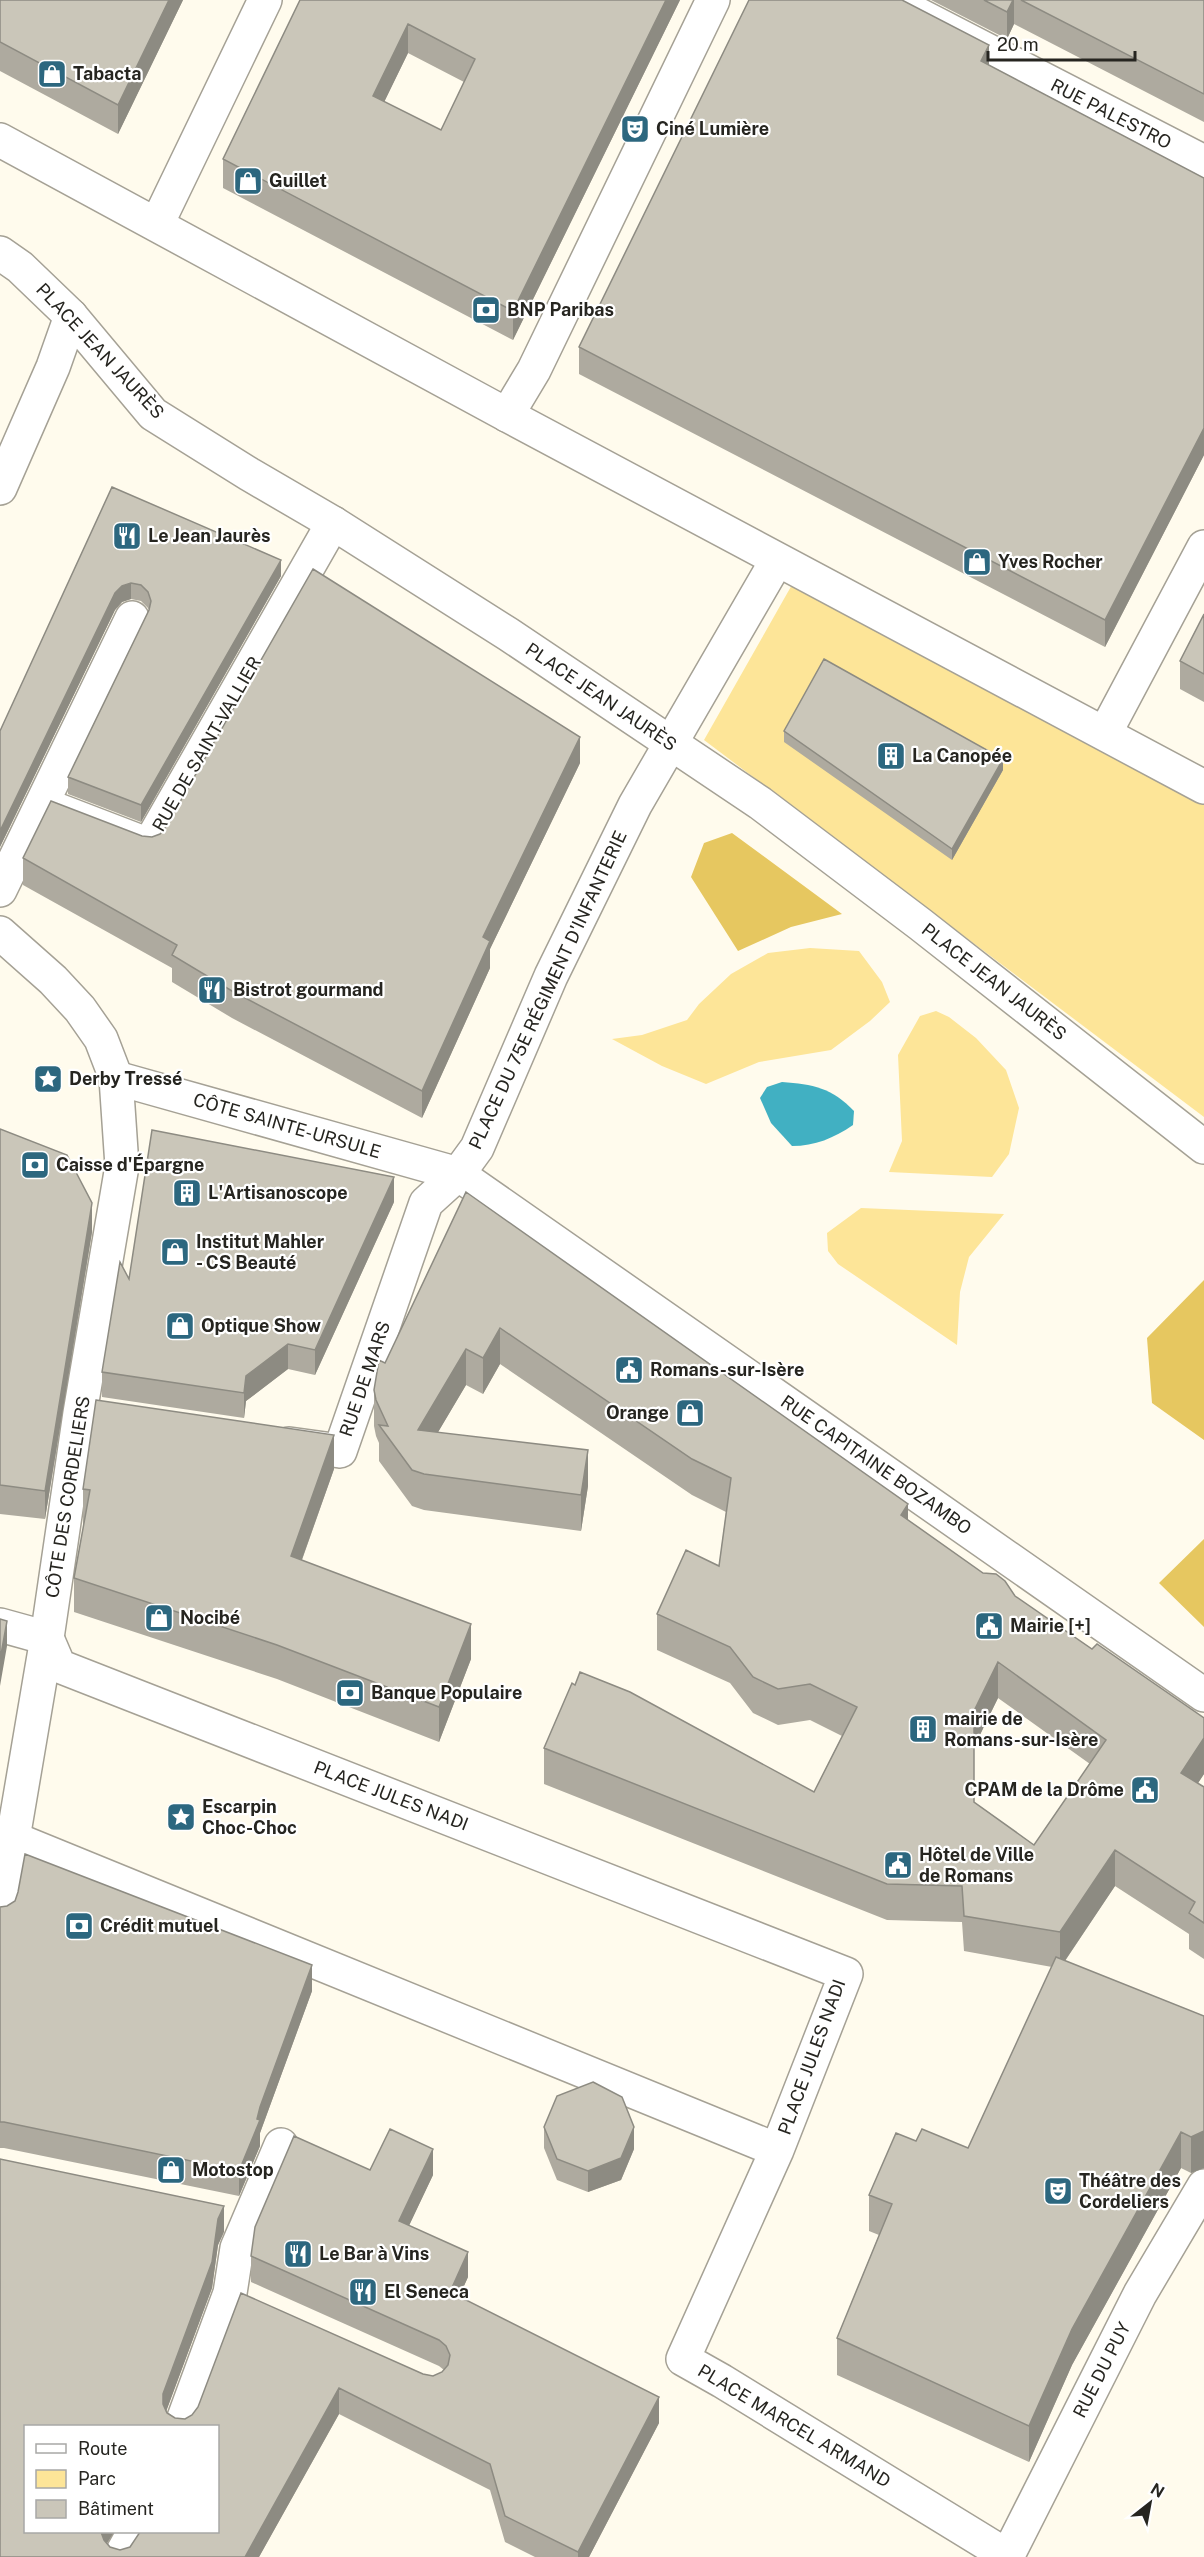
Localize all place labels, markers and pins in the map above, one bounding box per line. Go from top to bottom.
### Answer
shop icon: Tabacta [36,58,68,90]
place label: Tabacta [73,63,142,84]
theatre icon: Ciné Lumière [619,113,651,145]
place label: Ciné Lumière [656,118,769,139]
shop icon: Guillet [232,165,264,197]
place label: Guillet [269,170,327,191]
bank icon: BNP Paribas [470,294,502,326]
place label: BNP Paribas [507,299,614,320]
restaurant icon: Le Jean Jaurès [111,520,143,552]
place label: Le Jean Jaurès [148,525,271,546]
shop icon: Yves Rocher [961,546,993,578]
place label: Yves Rocher [998,551,1103,572]
building icon: La Canopée [875,740,907,772]
place label: La Canopée [912,745,1012,766]
restaurant icon: Bistrot gourmand [196,974,228,1006]
place label: Bistrot gourmand [233,979,384,1000]
place icon: Derby Tressé [32,1063,64,1095]
place label: Derby Tressé [69,1068,182,1089]
bank icon: Caisse d'Épargne [19,1149,51,1181]
place label: Caisse d'Épargne [56,1153,204,1175]
building icon: L'Artisanoscope [171,1177,203,1209]
place label: L'Artisanoscope [208,1182,348,1203]
place label: Institut Mahler - CS Beauté [196,1231,325,1273]
shop icon: Institut Mahler - CS Beauté [159,1236,191,1268]
shop icon: Optique Show [164,1310,196,1342]
place label: Optique Show [201,1315,321,1336]
public building icon: Romans-sur-Isère [613,1354,645,1386]
place label: Romans-sur-Isère [650,1359,804,1380]
shop icon: Orange [674,1397,706,1429]
place label: Orange [606,1402,669,1423]
shop icon: Nocibé [143,1602,175,1634]
place label: Nocibé [180,1607,240,1628]
public building icon: Mairie [+] [973,1610,1005,1642]
place label: Mairie [+] [1010,1615,1091,1636]
bank icon: Banque Populaire [334,1677,366,1709]
place label: Banque Populaire [371,1682,522,1703]
place label: mairie de Romans-sur-Isère [944,1708,1098,1750]
building icon: mairie de Romans-sur-Isère [907,1713,939,1745]
public building icon: CPAM de la Drôme [1129,1774,1161,1806]
place label: CPAM de la Drôme [964,1779,1124,1800]
place label: Escarpin Choc-Choc [202,1796,297,1838]
place icon: Escarpin Choc-Choc [165,1801,197,1833]
place label: Hôtel de Ville de Romans [919,1844,1034,1886]
public building icon: Hôtel de Ville de Romans [882,1849,914,1881]
bank icon: Crédit mutuel [63,1910,95,1942]
place label: Crédit mutuel [100,1915,219,1936]
shop icon: Motostop [155,2154,187,2186]
place label: Motostop [192,2159,274,2180]
place label: Théâtre des Cordeliers [1079,2170,1181,2212]
theatre icon: Théâtre des Cordeliers [1042,2175,1074,2207]
restaurant icon: Le Bar à Vins [282,2238,314,2270]
place label: Le Bar à Vins [319,2243,429,2264]
restaurant icon: El Seneca [347,2276,379,2308]
place label: El Seneca [384,2281,469,2302]

